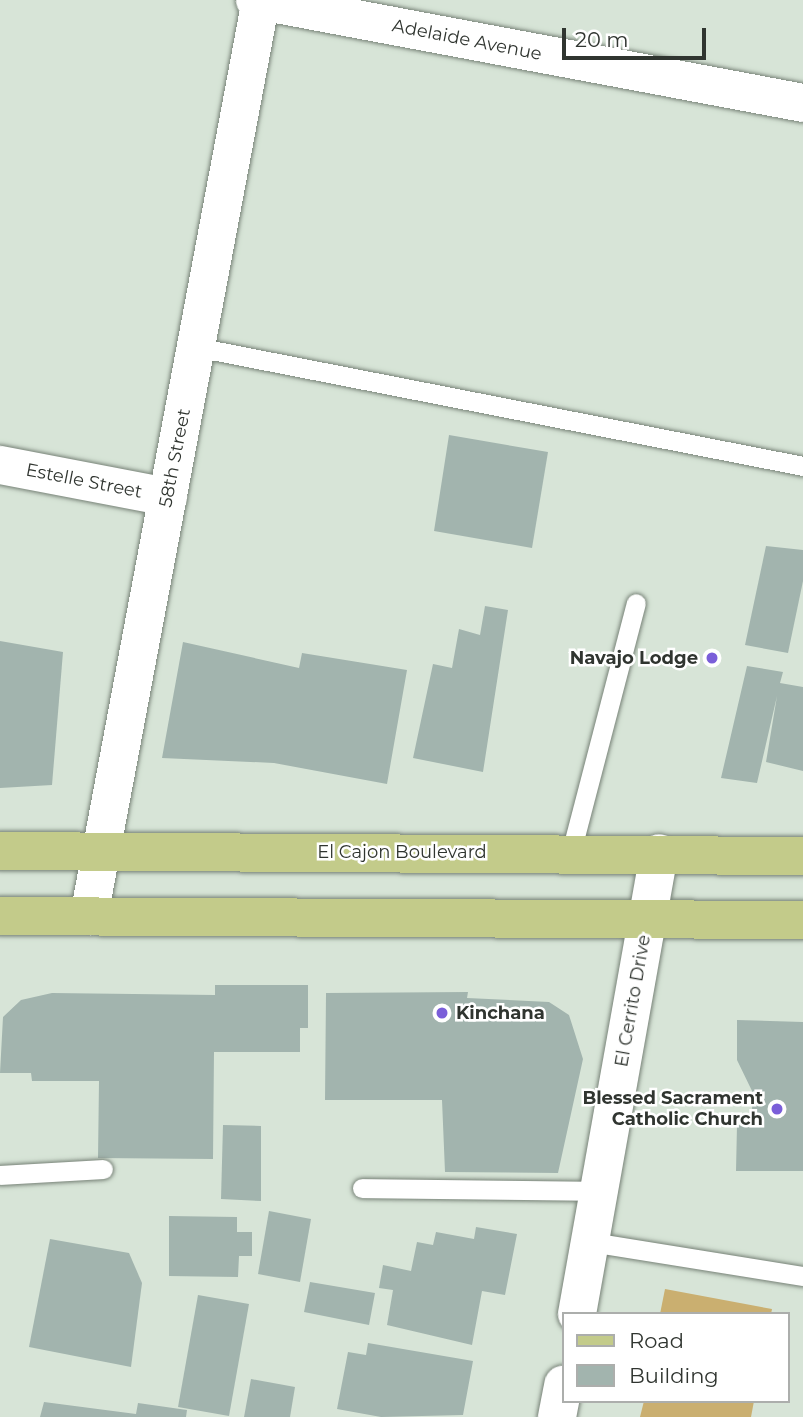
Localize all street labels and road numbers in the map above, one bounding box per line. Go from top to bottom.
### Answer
street label: Adelaide Avenue [390,15,544,65]
street label: 58th Street [155,407,195,509]
street label: Estelle Street [24,459,144,503]
street label: El Cajon Boulevard [317,841,487,863]
street label: El Cerrito Drive [611,933,655,1069]

